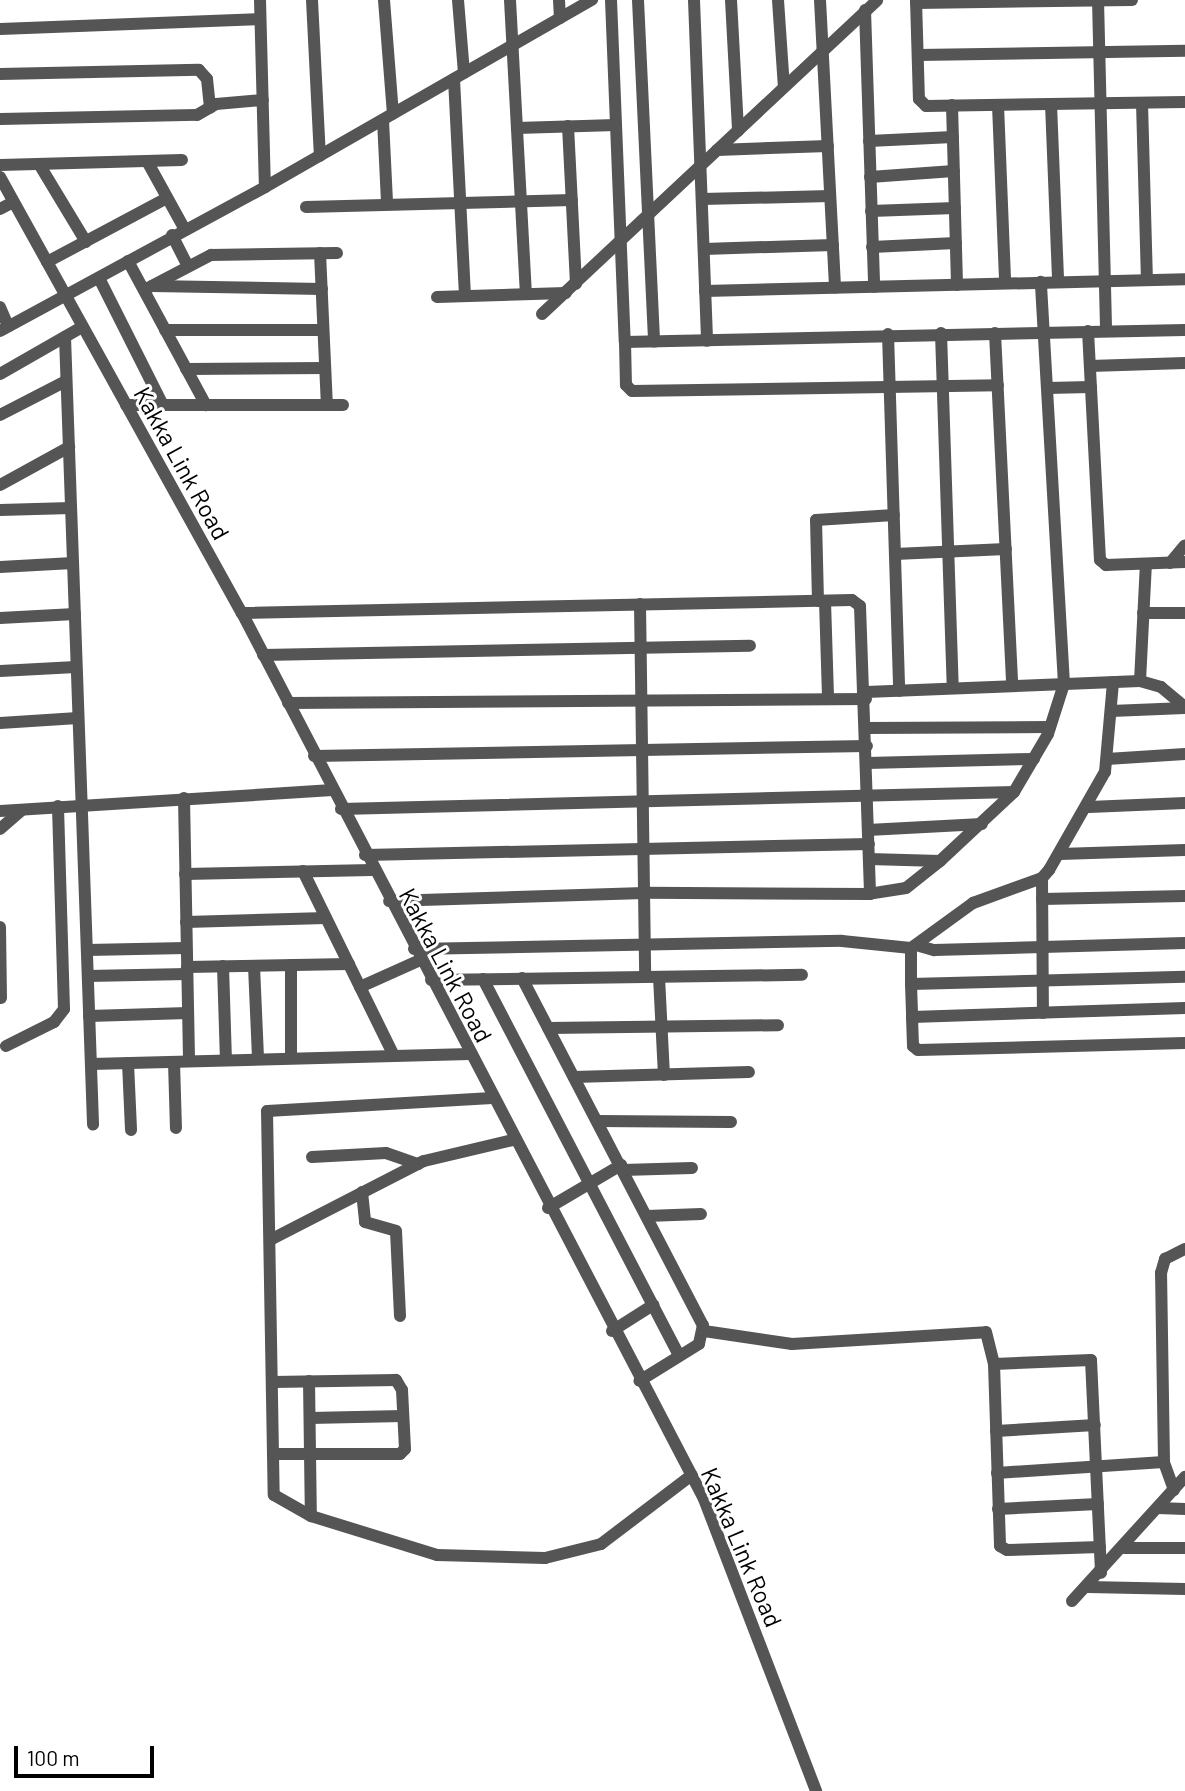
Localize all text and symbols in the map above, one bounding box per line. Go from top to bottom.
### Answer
street label: Kakka Link Road [128,382,236,544]
street label: Kakka Link Road [393,883,499,1047]
street label: Kakka Link Road [695,1463,789,1631]
scale bar [18,1732,158,1776]
text: 100 m [27,1745,80,1770]

